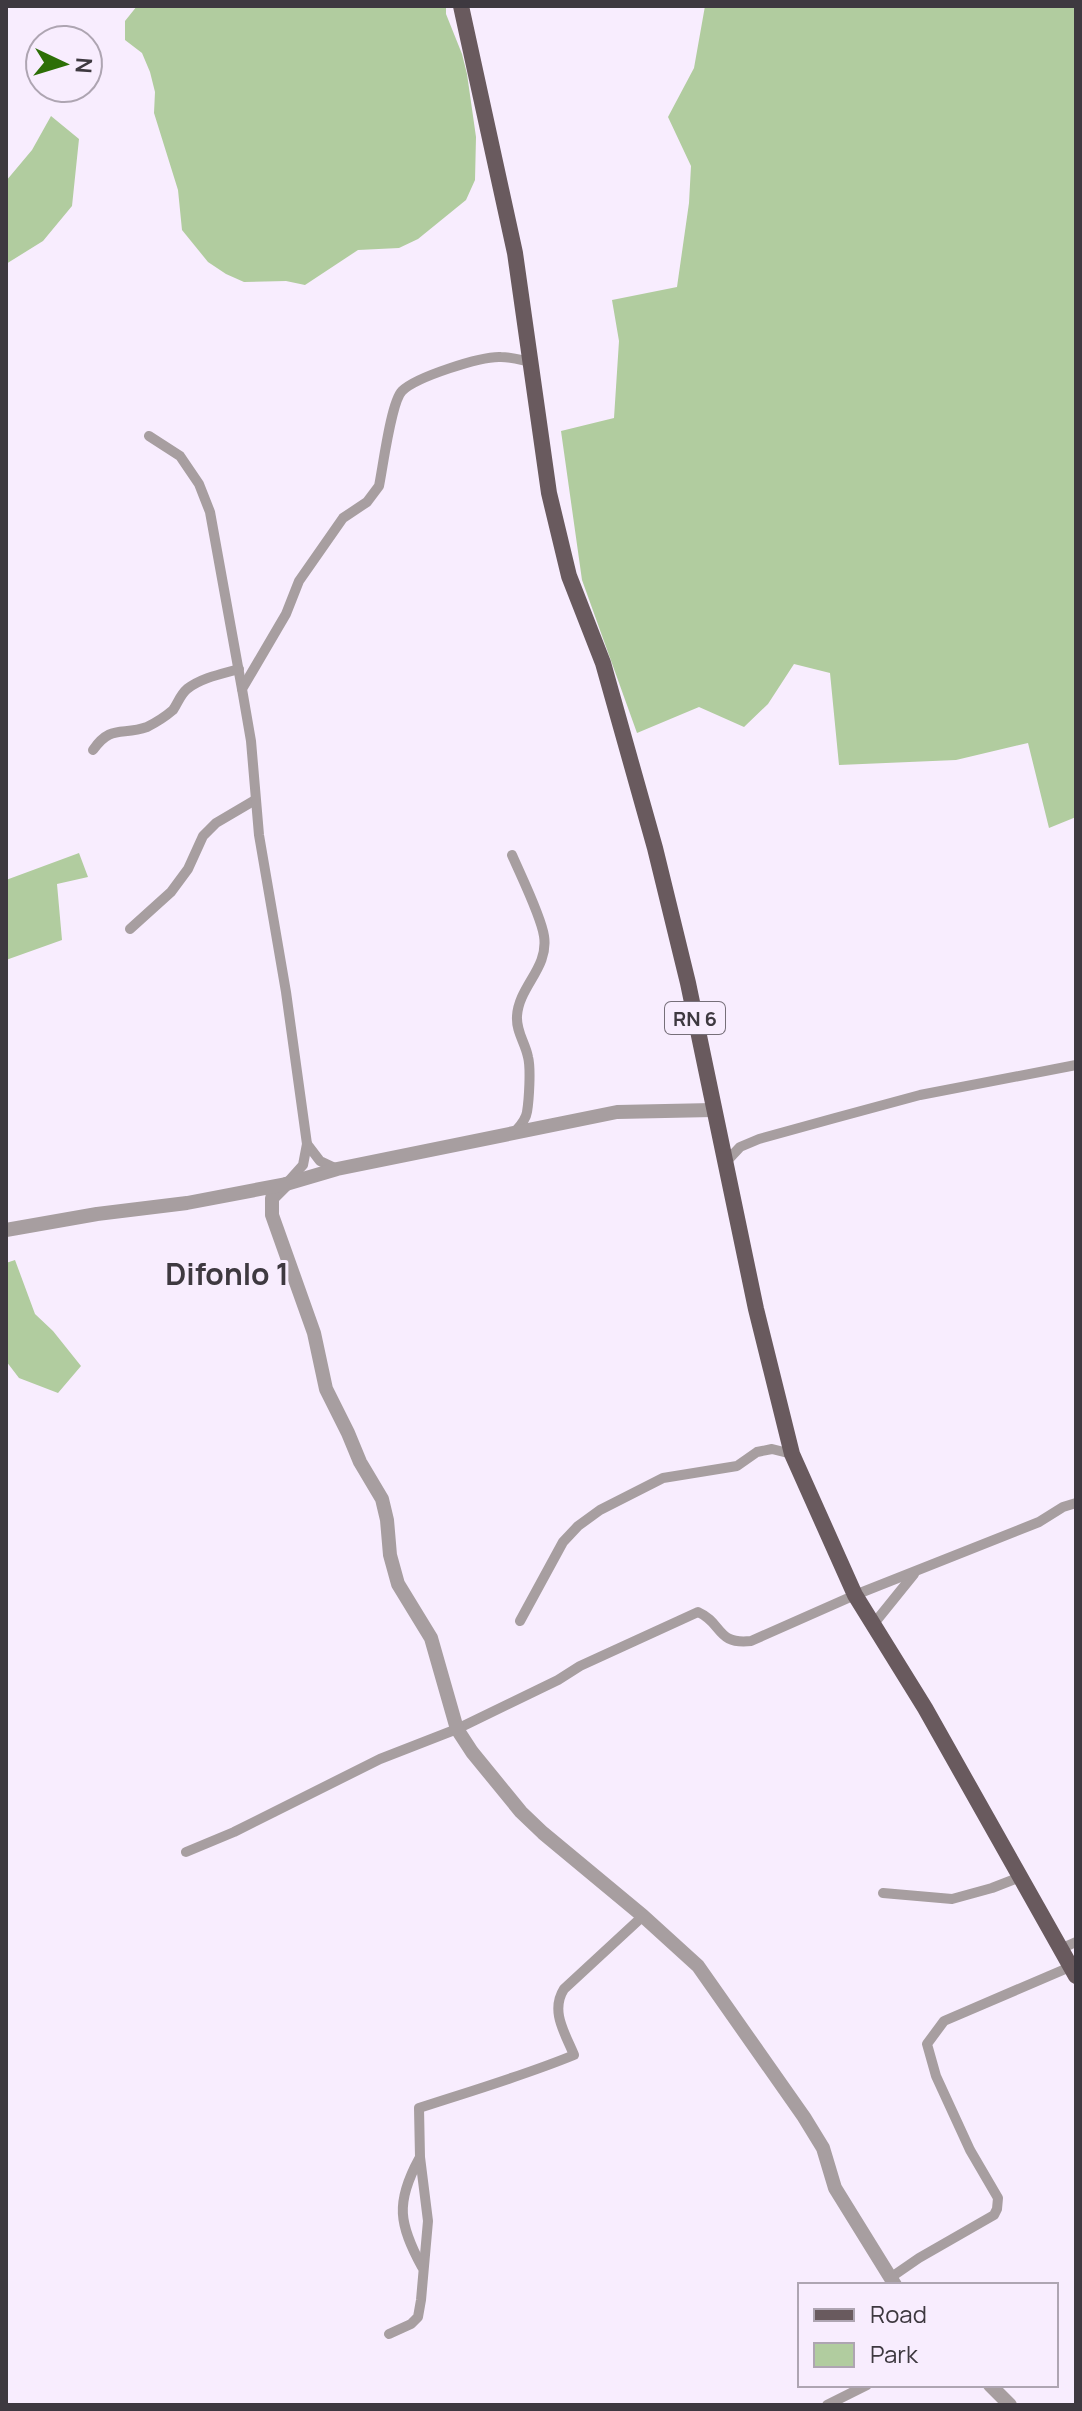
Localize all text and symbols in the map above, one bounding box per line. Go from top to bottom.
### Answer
north arrow [24,24,104,104]
text: N [68,56,99,74]
road number: RN 6 [665,1002,725,1034]
district label: Difonlo 1 [165,1253,289,1294]
legend [798,2283,1058,2387]
text: Road [870,2297,927,2330]
text: Park [870,2337,919,2370]

